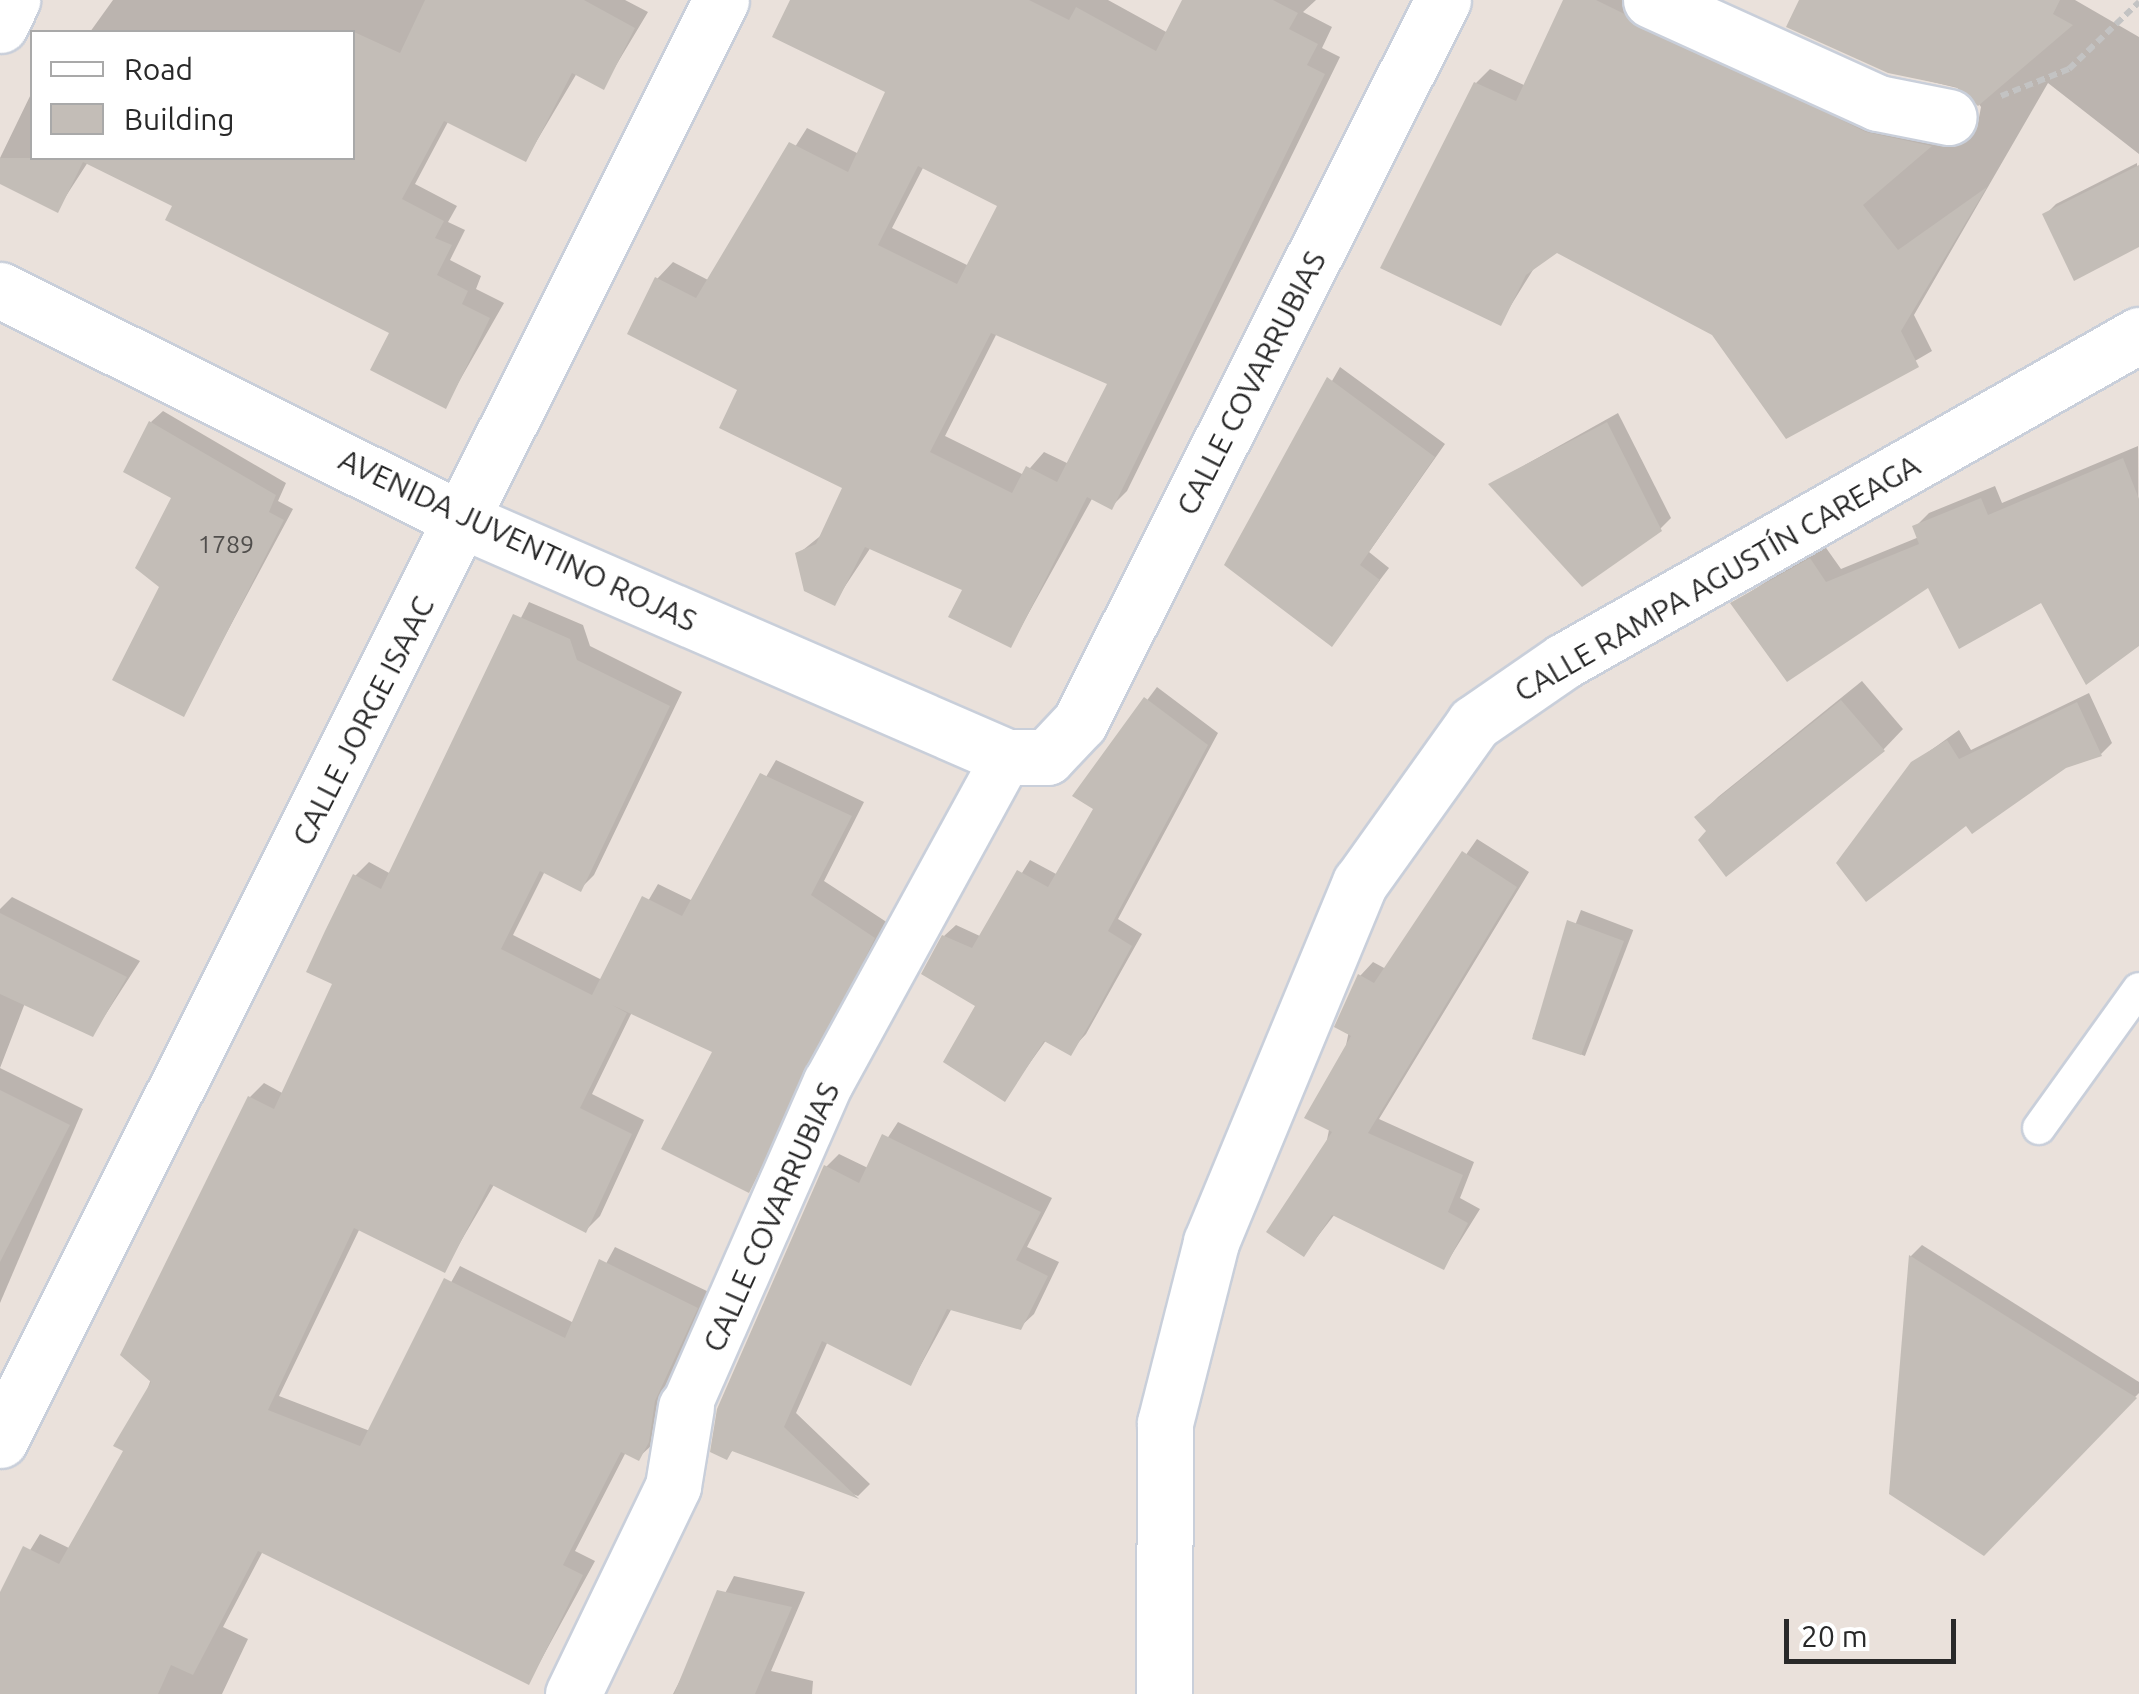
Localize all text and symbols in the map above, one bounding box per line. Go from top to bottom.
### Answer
legend [30,30,355,160]
text: Road [124,52,193,86]
text: Building [124,102,235,136]
street label: CALLE COVARRUBIAS [1169,245,1333,521]
street label: AVENIDA JUVENTINO ROJAS [333,441,703,639]
street label: CALLE RAMPA AGUSTÍN CAREAGA [1508,447,1926,709]
house number: 1789 [198,529,254,559]
street label: CALLE JORGE ISAAC [285,591,441,851]
street label: CALLE COVARRUBIAS [695,1077,847,1357]
scale bar [1789,1599,1962,1661]
text: 20 m [1801,1619,1868,1653]

